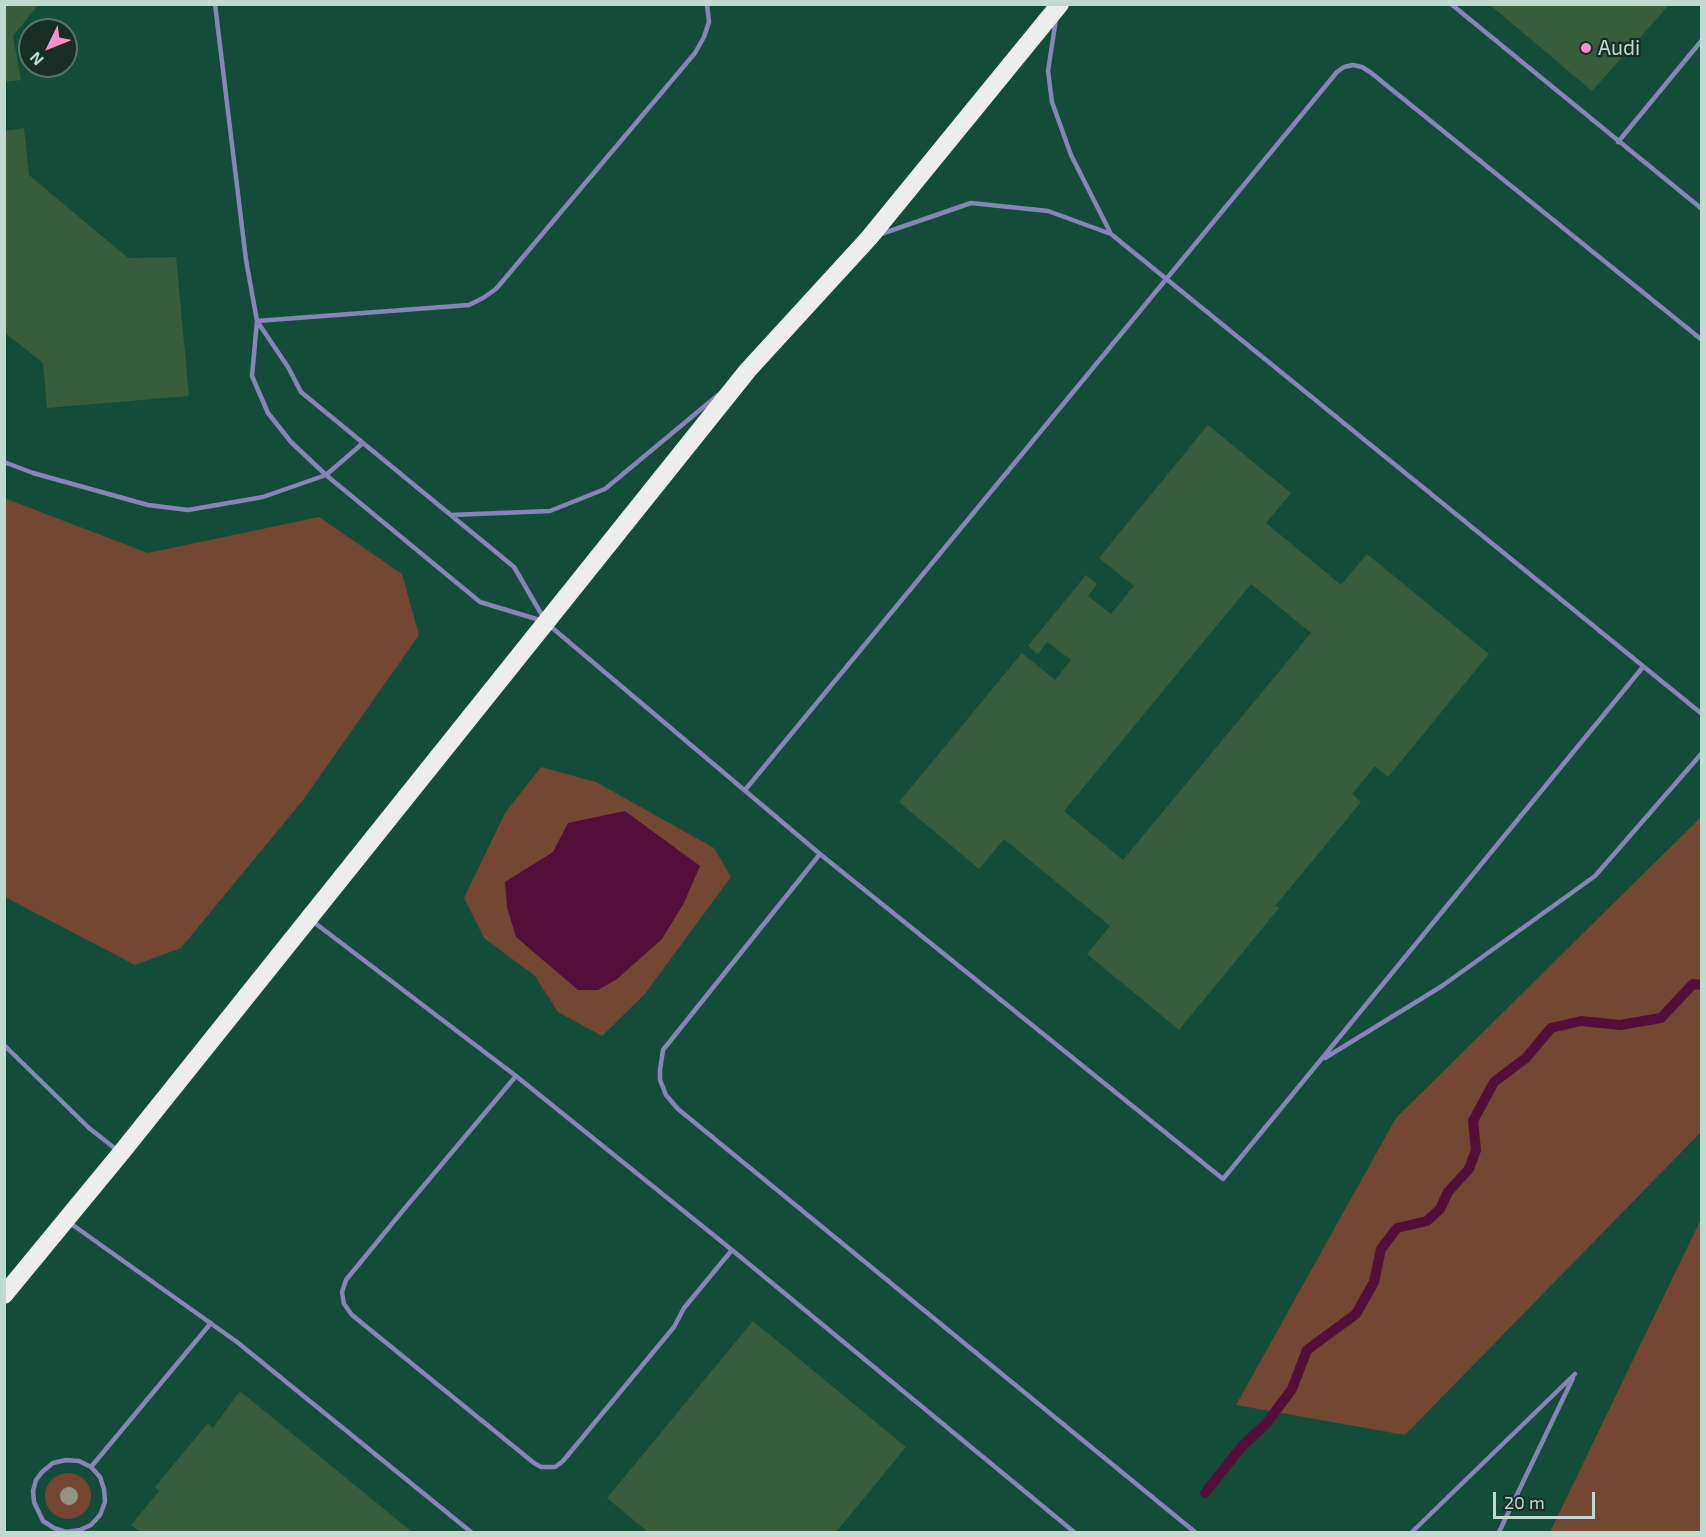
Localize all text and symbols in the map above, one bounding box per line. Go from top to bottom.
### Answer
north arrow [18,18,78,78]
place label: Audi [1598,35,1640,61]
marker: Audi [1579,41,1593,55]
text: N [25,49,47,70]
scale bar [1496,1480,1598,1518]
text: 20 m [1504,1491,1545,1513]

